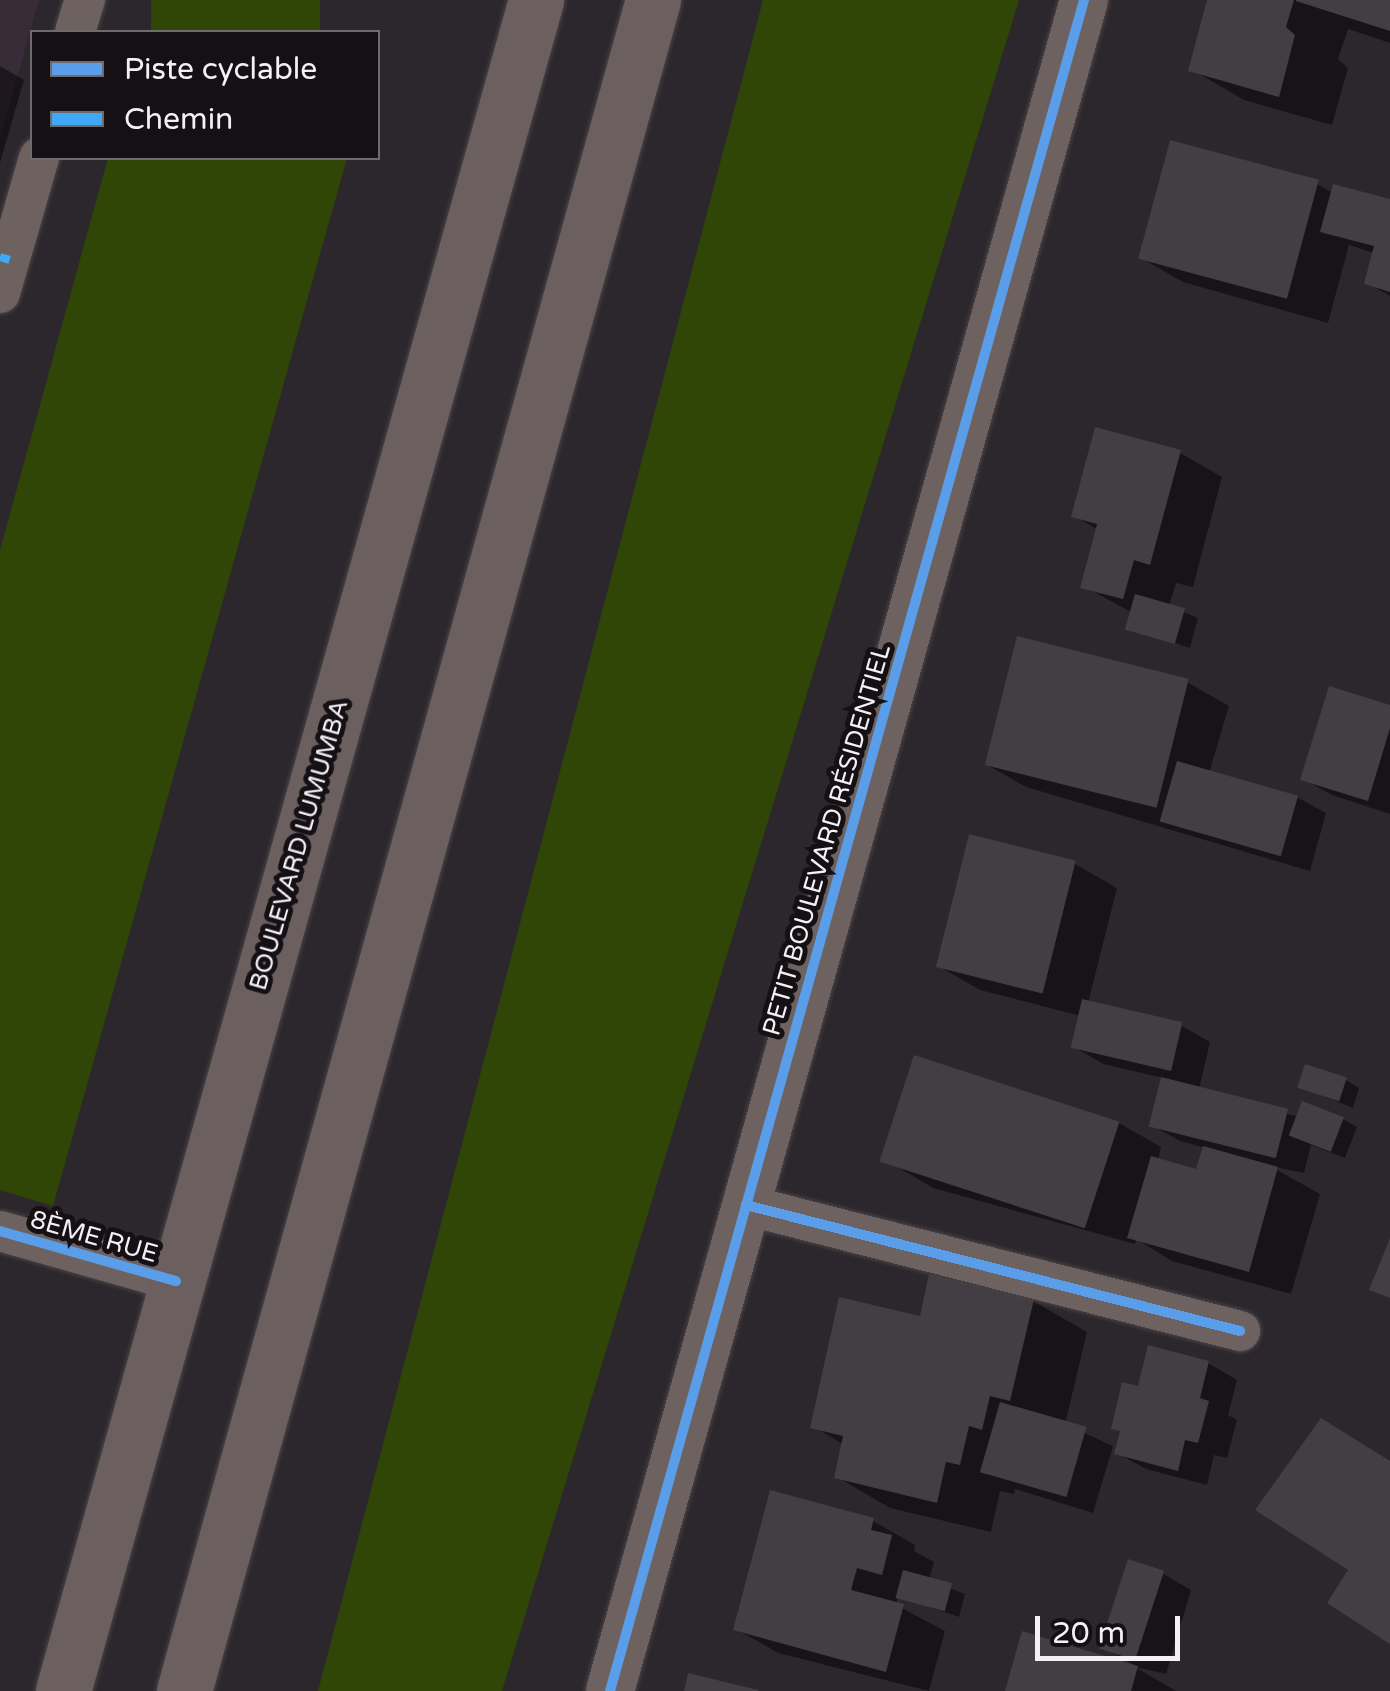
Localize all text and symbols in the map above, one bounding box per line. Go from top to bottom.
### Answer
legend [30,30,380,160]
text: Piste cyclable [124,51,317,88]
text: Chemin [124,101,233,138]
street label: PETIT BOULEVARD RÉSIDENTIEL [757,641,897,1039]
street label: BOULEVARD LUMUMBA [243,696,355,994]
street label: 8ÈME RUE [27,1205,161,1269]
scale bar [1040,1596,1185,1658]
text: 20 m [1052,1615,1125,1652]

